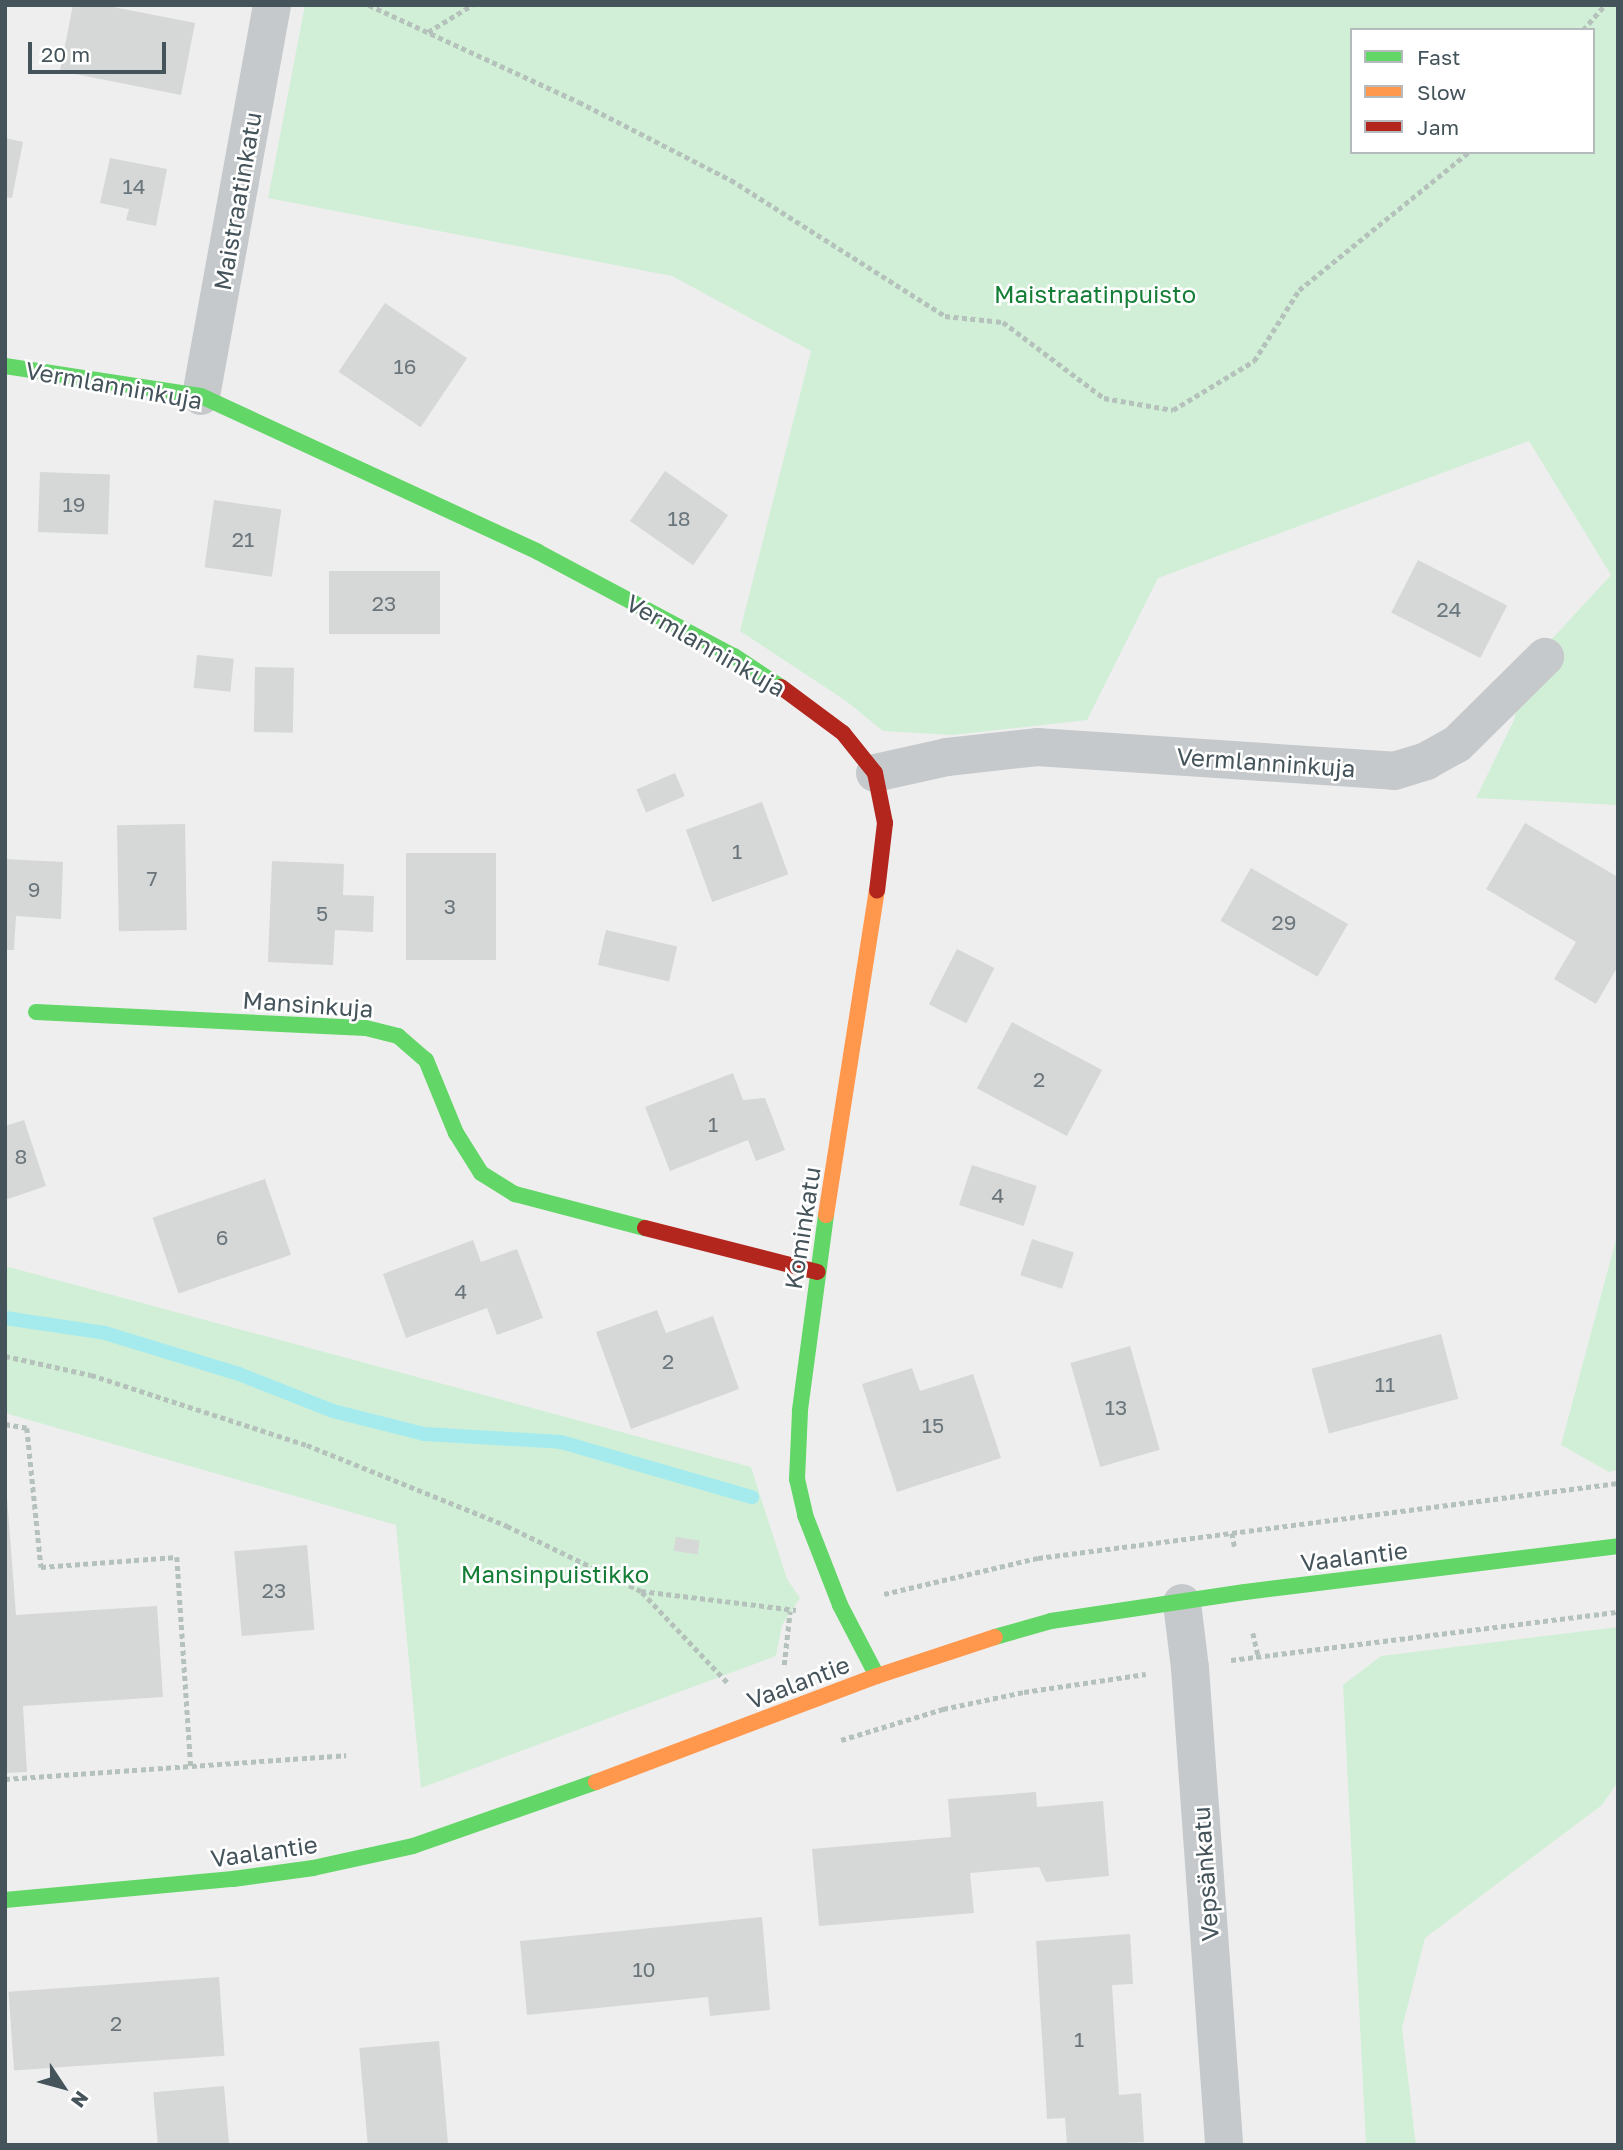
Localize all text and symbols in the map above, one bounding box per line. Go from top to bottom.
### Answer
scale bar [32,28,170,72]
legend [1350,28,1595,154]
text: 20 m [41,41,90,67]
text: Fast [1417,44,1460,70]
text: Slow [1417,79,1466,105]
street label: Maistraatinkatu [207,110,267,292]
text: Jam [1417,114,1459,140]
house number: 14 [123,173,145,199]
park label: Maistraatinpuisto [994,280,1196,308]
house number: 16 [394,353,416,379]
street label: Vermlanninkuja [23,355,205,415]
house number: 19 [63,491,85,517]
house number: 18 [668,505,690,531]
house number: 21 [232,526,254,552]
street label: Vermlanninkuja [621,588,791,702]
house number: 23 [372,590,396,616]
house number: 24 [1437,596,1461,622]
street label: Vermlanninkuja [1176,741,1356,783]
house number: 1 [732,838,742,864]
house number: 7 [146,865,158,891]
house number: 9 [28,876,40,902]
house number: 3 [444,893,456,919]
house number: 5 [316,900,328,926]
house number: 29 [1272,909,1296,935]
street label: Mansinkuja [242,985,374,1023]
house number: 2 [1033,1066,1045,1092]
house number: 1 [708,1111,718,1137]
house number: 8 [15,1143,27,1169]
street label: Kominkatu [778,1165,826,1291]
house number: 4 [992,1182,1004,1208]
house number: 6 [216,1224,228,1250]
house number: 4 [455,1278,467,1304]
house number: 2 [662,1348,674,1374]
house number: 11 [1375,1371,1395,1397]
house number: 13 [1105,1394,1127,1420]
house number: 15 [922,1412,944,1438]
street label: Vaalantie [1299,1535,1409,1577]
park label: Mansinpuistikko [461,1560,649,1588]
house number: 23 [262,1577,286,1603]
street label: Vaalantie [743,1649,853,1715]
street label: Vepsänkatu [1186,1806,1224,1942]
street label: Vaalantie [209,1829,319,1873]
house number: 10 [632,1956,656,1982]
house number: 2 [110,2010,122,2036]
house number: 1 [1074,2026,1084,2052]
north arrow [28,2052,98,2122]
text: N [67,2087,94,2112]

